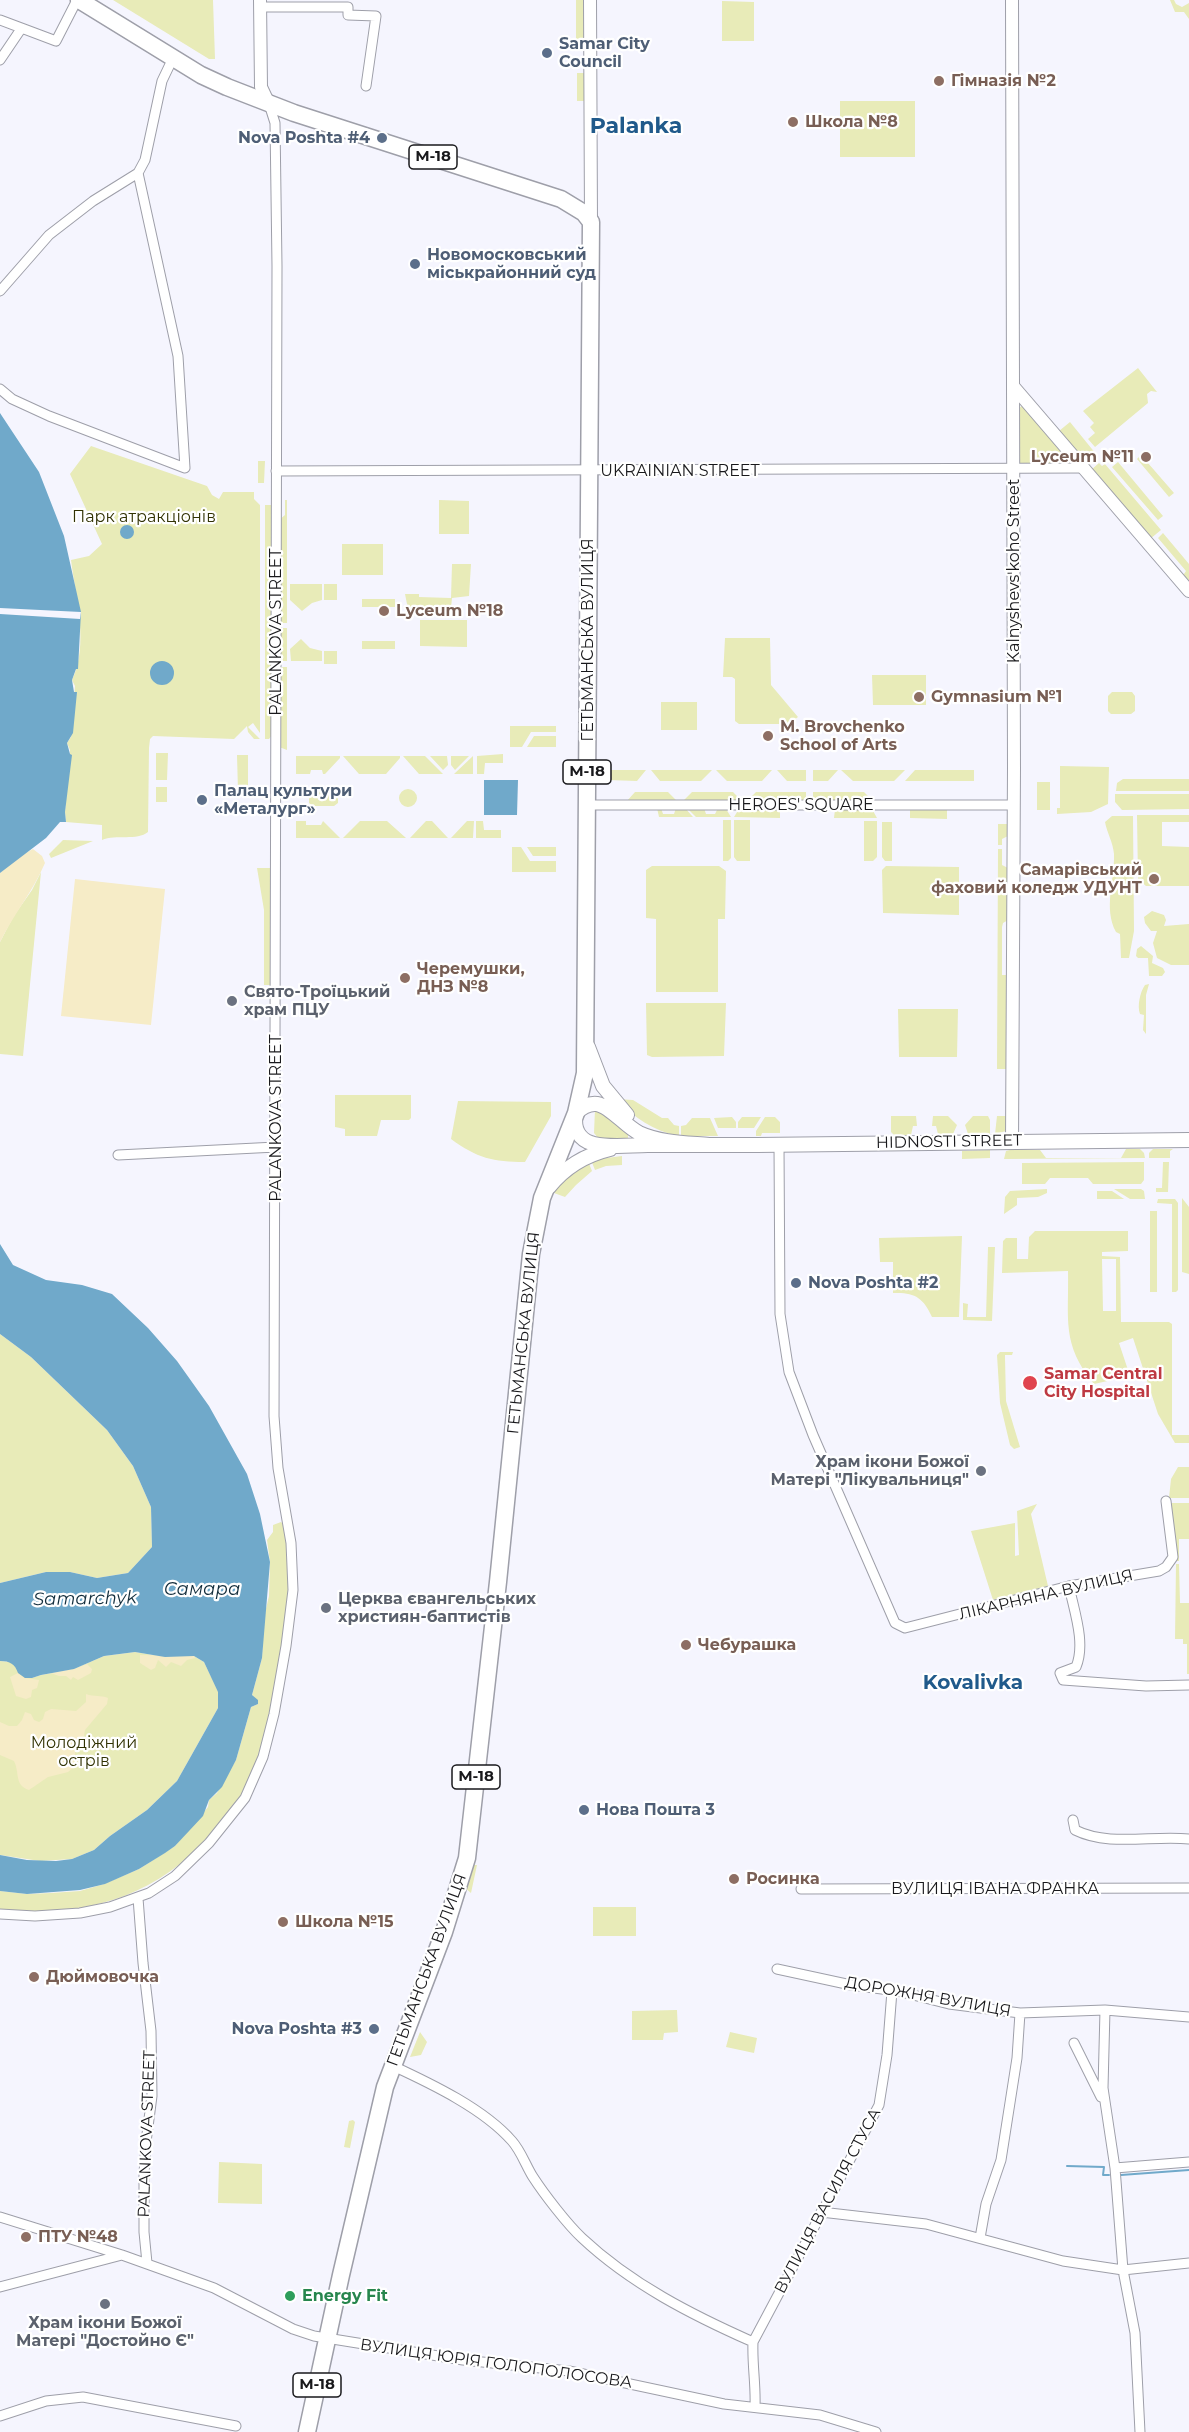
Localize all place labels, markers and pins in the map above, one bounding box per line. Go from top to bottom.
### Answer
place label: Samar City Council [559,34,650,72]
marker: Samar City Council [540,46,554,60]
place label: Гімназія №2 [951,71,1056,91]
marker: Гімназія №2 [932,74,946,88]
place label: Школа №8 [805,112,898,132]
marker: Школа №8 [786,115,800,129]
place label: Nova Poshta #4 [238,128,370,148]
marker: Nova Poshta #4 [375,131,389,145]
place label: Новомосковський міськрайонний суд [427,245,596,283]
marker: Новомосковський міськрайонний суд [408,257,422,271]
place label: Lyceum №11 [1031,447,1134,467]
marker: Lyceum №11 [1139,450,1153,464]
place label: Lyceum №18 [396,601,503,621]
marker: Lyceum №18 [377,604,391,618]
place label: Gymnasium №1 [931,687,1062,707]
marker: Gymnasium №1 [912,690,926,704]
place label: M. Brovchenko School of Arts [780,717,905,755]
marker: M. Brovchenko School of Arts [761,729,775,743]
place label: Палац культури «Металург» [214,781,352,819]
marker: Палац культури «Металург» [195,793,209,807]
place label: Самарівський фаховий коледж УДУНТ [931,860,1142,898]
marker: Самарівський фаховий коледж УДУНТ [1147,872,1161,886]
place label: Черемушки, ДНЗ №8 [417,959,525,997]
marker: Черемушки, ДНЗ №8 [398,971,412,985]
place label: Свято-Троїцький храм ПЦУ [244,982,390,1020]
marker: Свято-Троїцький храм ПЦУ [225,994,239,1008]
place label: Nova Poshta #2 [808,1273,938,1293]
marker: Nova Poshta #2 [789,1276,803,1290]
place label: Samar Central City Hospital [1044,1364,1163,1402]
marker: Samar Central City Hospital [1021,1374,1039,1392]
place label: Храм ікони Божої Матері "Лікувальниця" [771,1452,969,1490]
marker: Храм ікони Божої Матері "Лікувальниця" [974,1464,988,1478]
place label: Церква євангельських християн-баптистів [338,1589,536,1627]
marker: Церква євангельських християн-баптистів [319,1601,333,1615]
place label: Чебурашка [698,1635,796,1655]
marker: Чебурашка [679,1638,693,1652]
place label: Нова Пошта 3 [596,1800,715,1820]
marker: Нова Пошта 3 [577,1803,591,1817]
place label: Росинка [746,1869,820,1889]
marker: Росинка [727,1872,741,1886]
place label: Школа №15 [295,1912,393,1932]
marker: Школа №15 [276,1915,290,1929]
place label: Дюймовочка [46,1967,159,1987]
marker: Дюймовочка [27,1970,41,1984]
place label: Nova Poshta #3 [232,2019,362,2039]
marker: Nova Poshta #3 [367,2022,381,2036]
place label: ПТУ №48 [38,2227,118,2247]
marker: ПТУ №48 [19,2230,33,2244]
place label: Energy Fit [302,2286,388,2306]
marker: Energy Fit [283,2289,297,2303]
marker: Храм ікони Божої Матері "Достойно Є" [98,2297,112,2311]
place label: Храм ікони Божої Матері "Достойно Є" [16,2313,194,2351]

